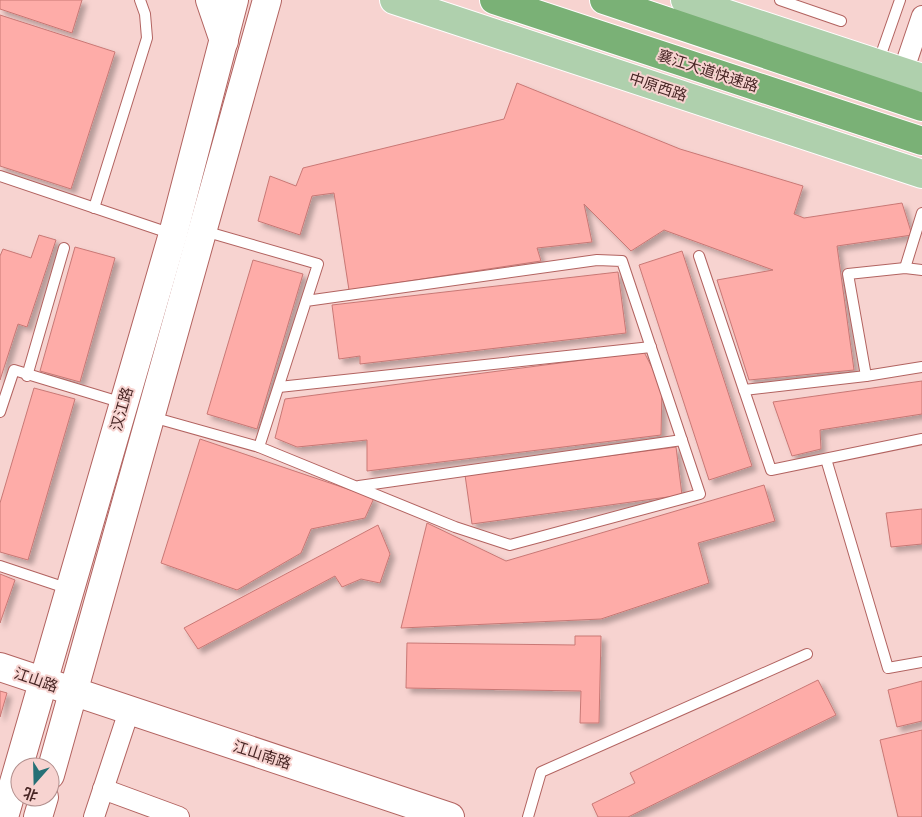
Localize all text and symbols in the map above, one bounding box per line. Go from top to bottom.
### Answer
street label: 襄江大道快速路 [655,46,761,96]
street label: 中原西路 [627,69,689,105]
street label: 汉江路 [107,385,137,433]
street label: 江山路 [12,664,60,696]
street label: 江山南路 [231,737,293,773]
north arrow [10,757,60,807]
text: 北 [21,784,40,804]

